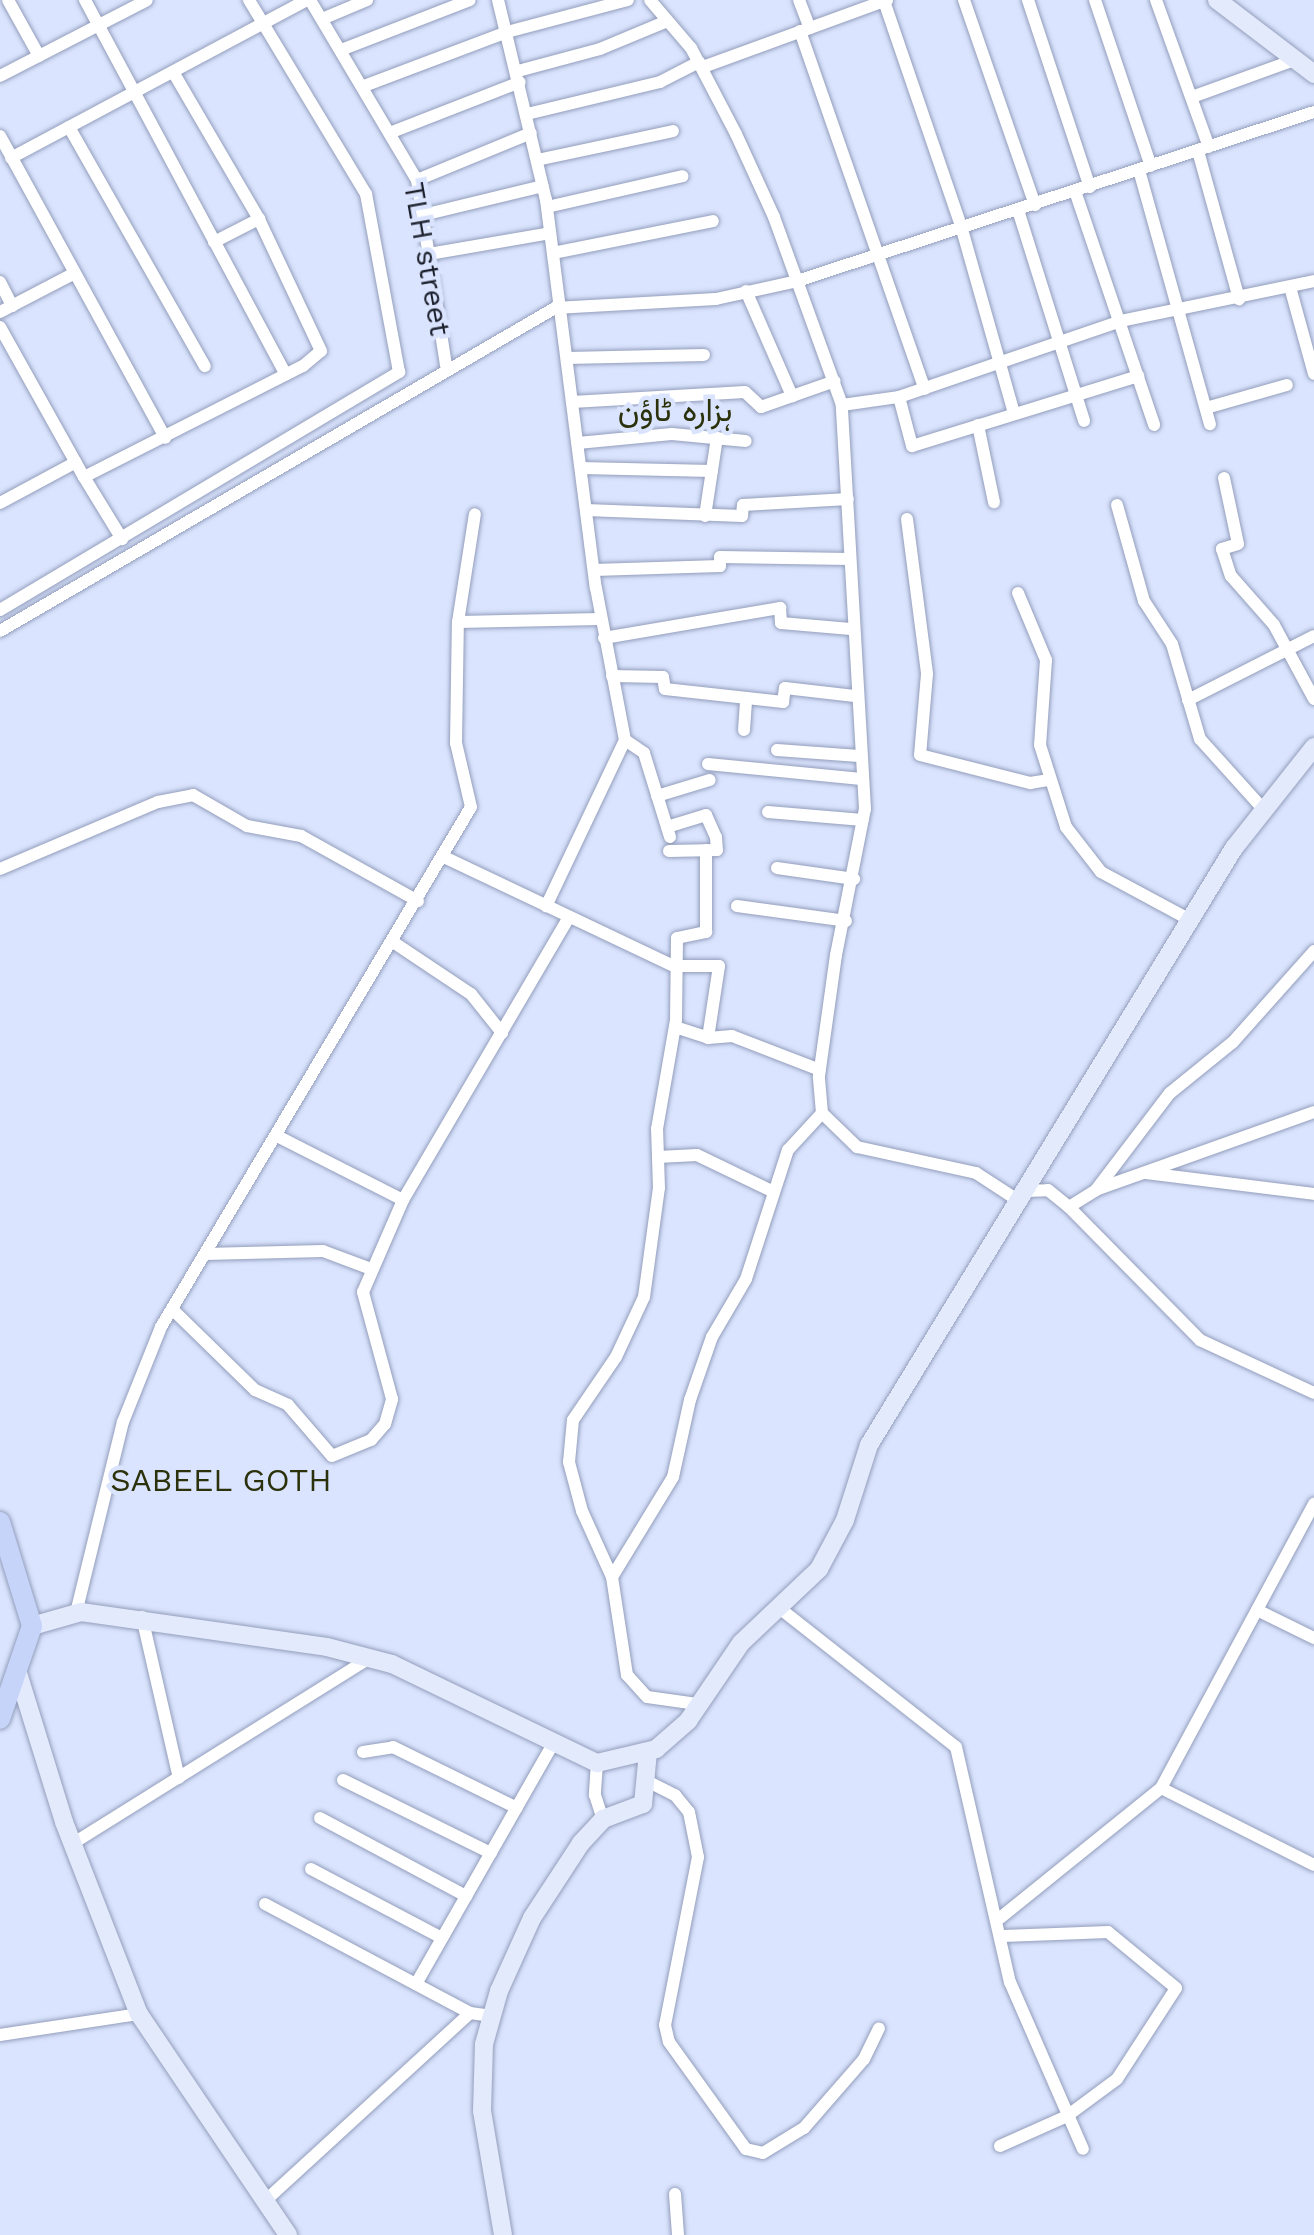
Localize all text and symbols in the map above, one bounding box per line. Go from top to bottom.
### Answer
street label: TLH street [396,179,458,339]
district label: ہزارہ ٹاؤن [618,391,732,429]
district label: SABEEL GOTH [96,1461,346,1499]

